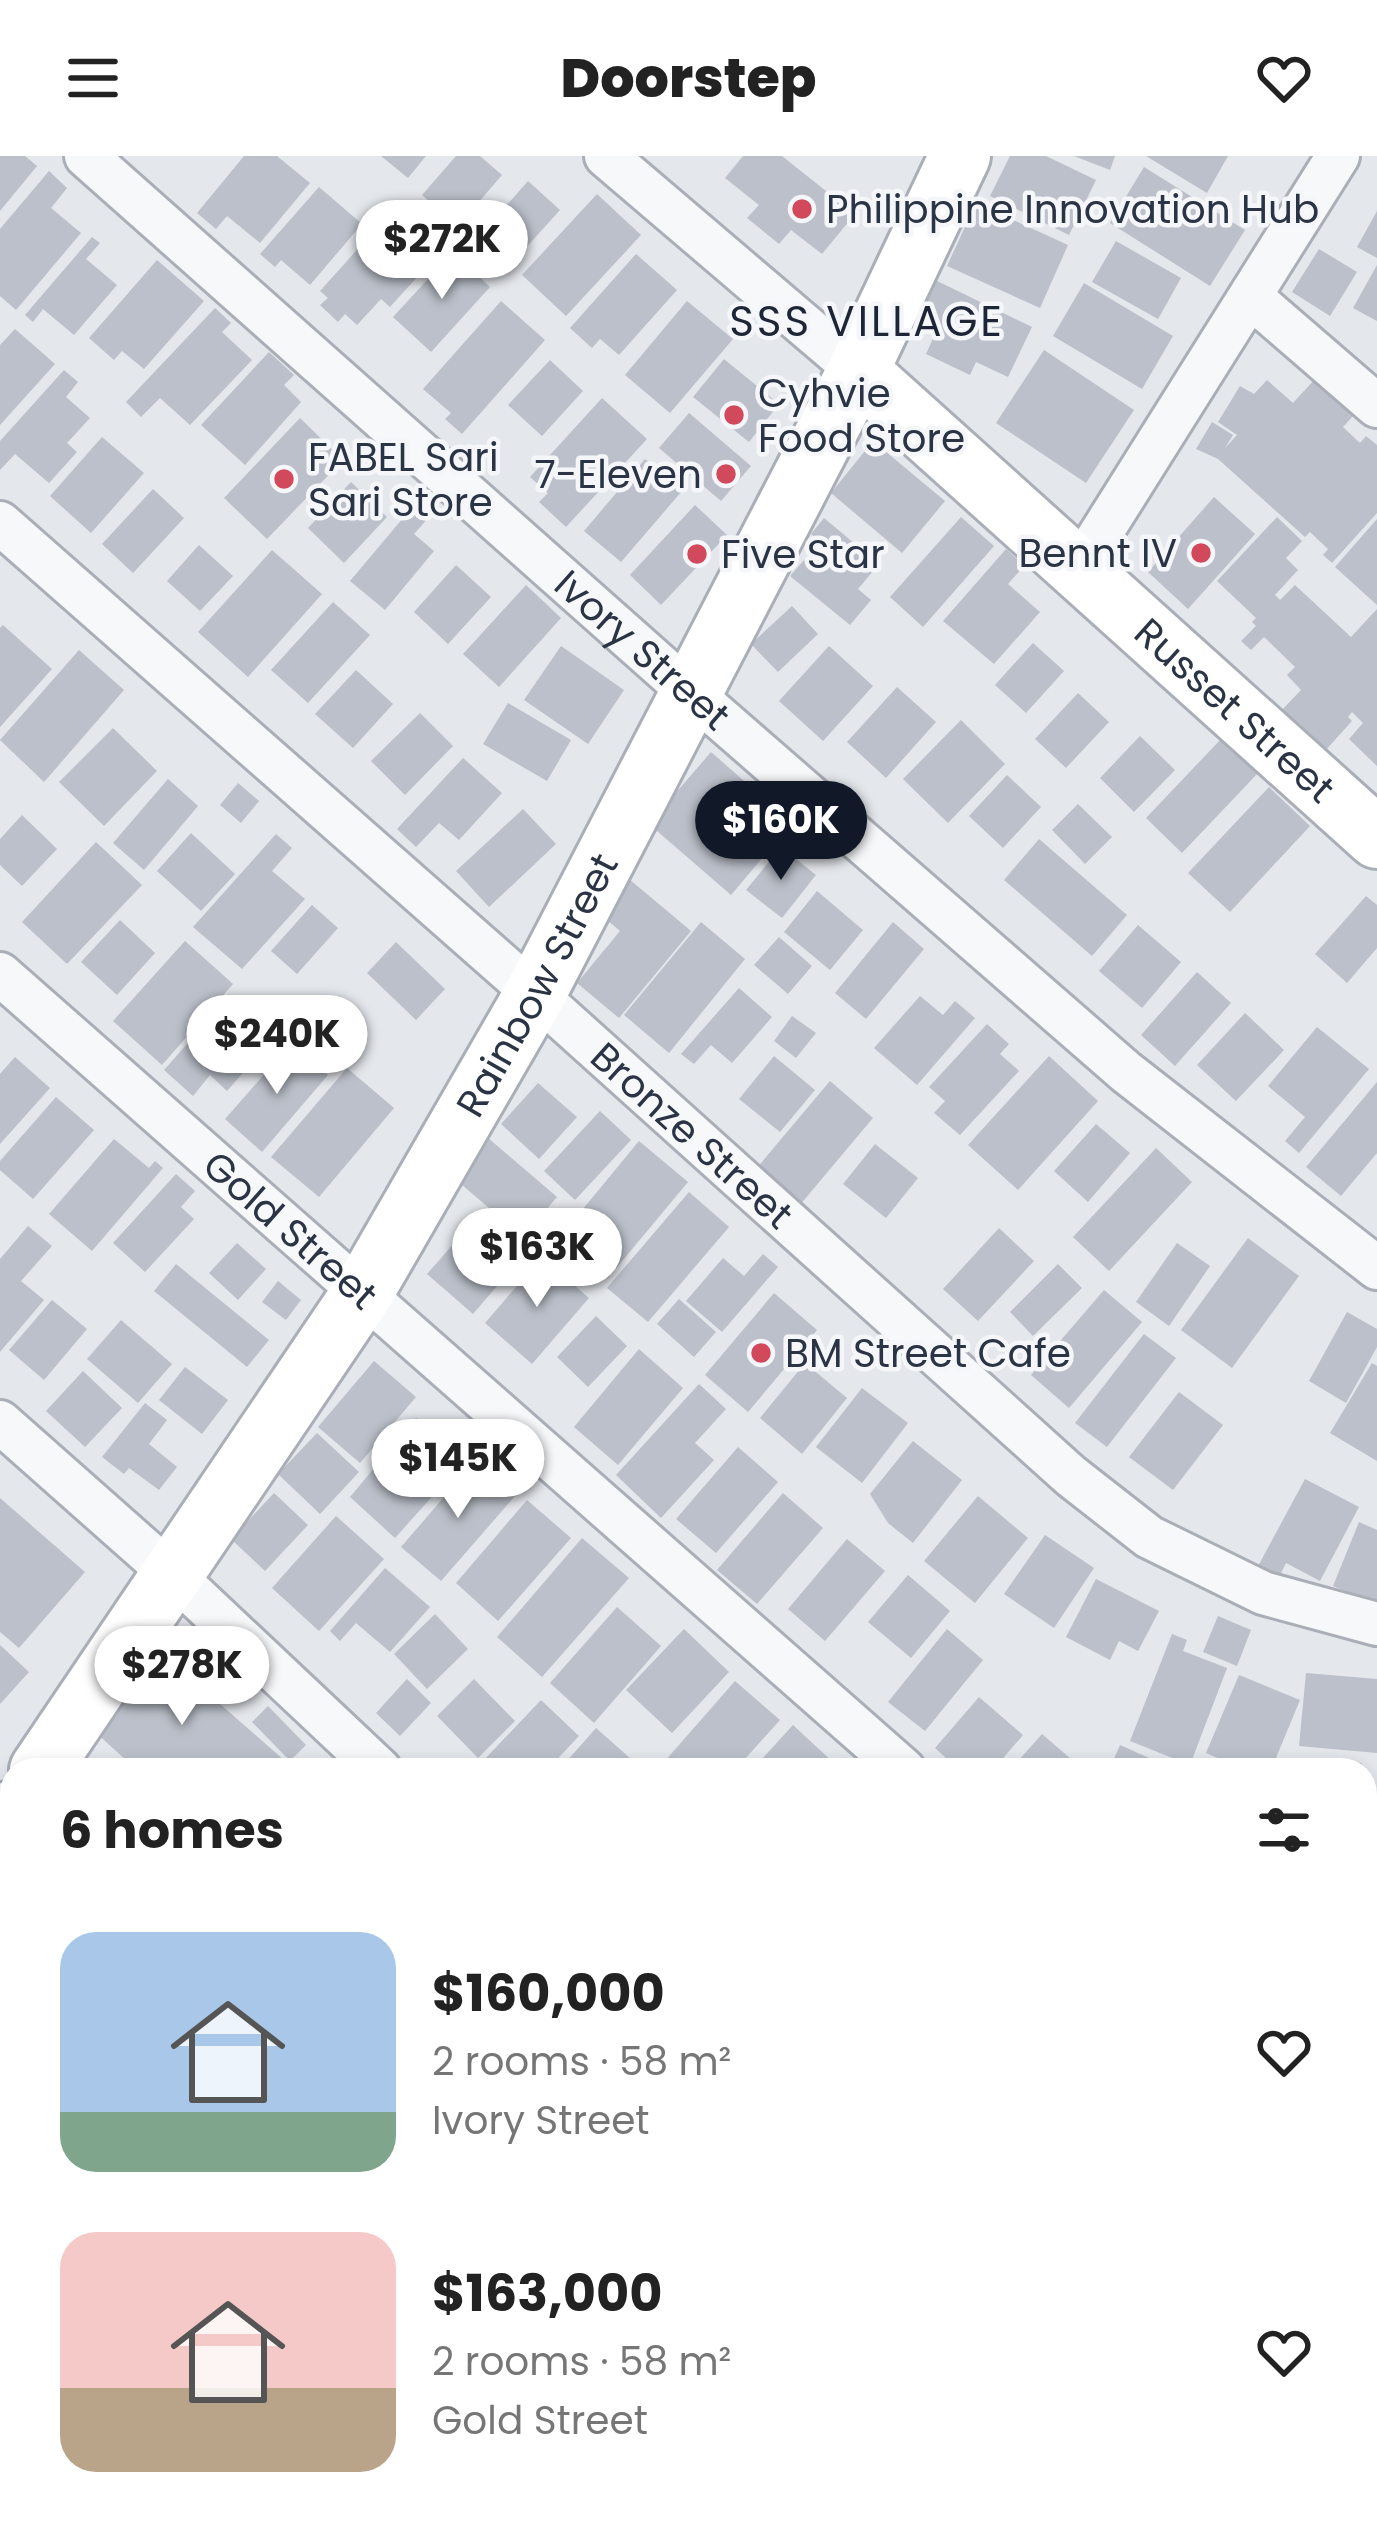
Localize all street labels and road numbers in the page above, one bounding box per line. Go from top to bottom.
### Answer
street label: Ivory Street [543,557,742,743]
street label: Russet Street [1123,605,1347,815]
street label: Rainbow Street [443,843,631,1127]
street label: Bronze Street [579,1030,805,1241]
street label: Gold Street [191,1138,390,1322]

